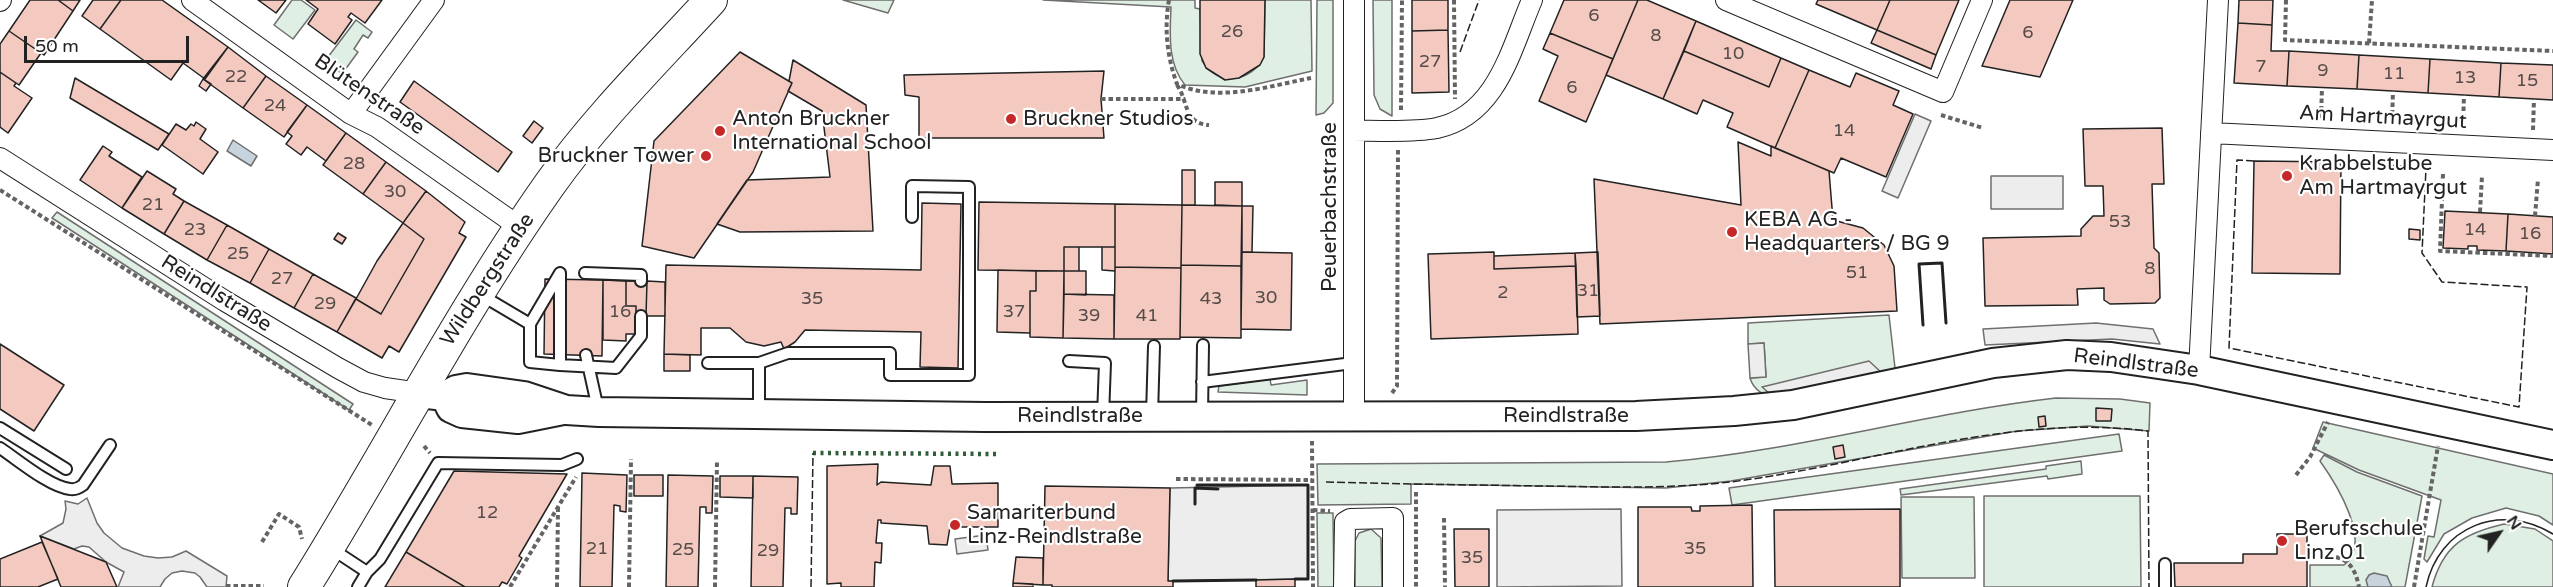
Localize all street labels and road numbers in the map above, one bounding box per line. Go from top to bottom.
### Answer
street label: Blütenstraße [309,49,429,141]
street label: Am Hartmayrgut [2298,101,2468,135]
street label: Peuerbachstraße [1317,122,1343,292]
street label: Wildbergstraße [436,209,540,351]
street label: Reindlstraße [156,250,276,338]
street label: Reindlstraße [2072,344,2200,384]
street label: Reindlstraße [1017,403,1143,429]
street label: Reindlstraße [1503,403,1629,429]

